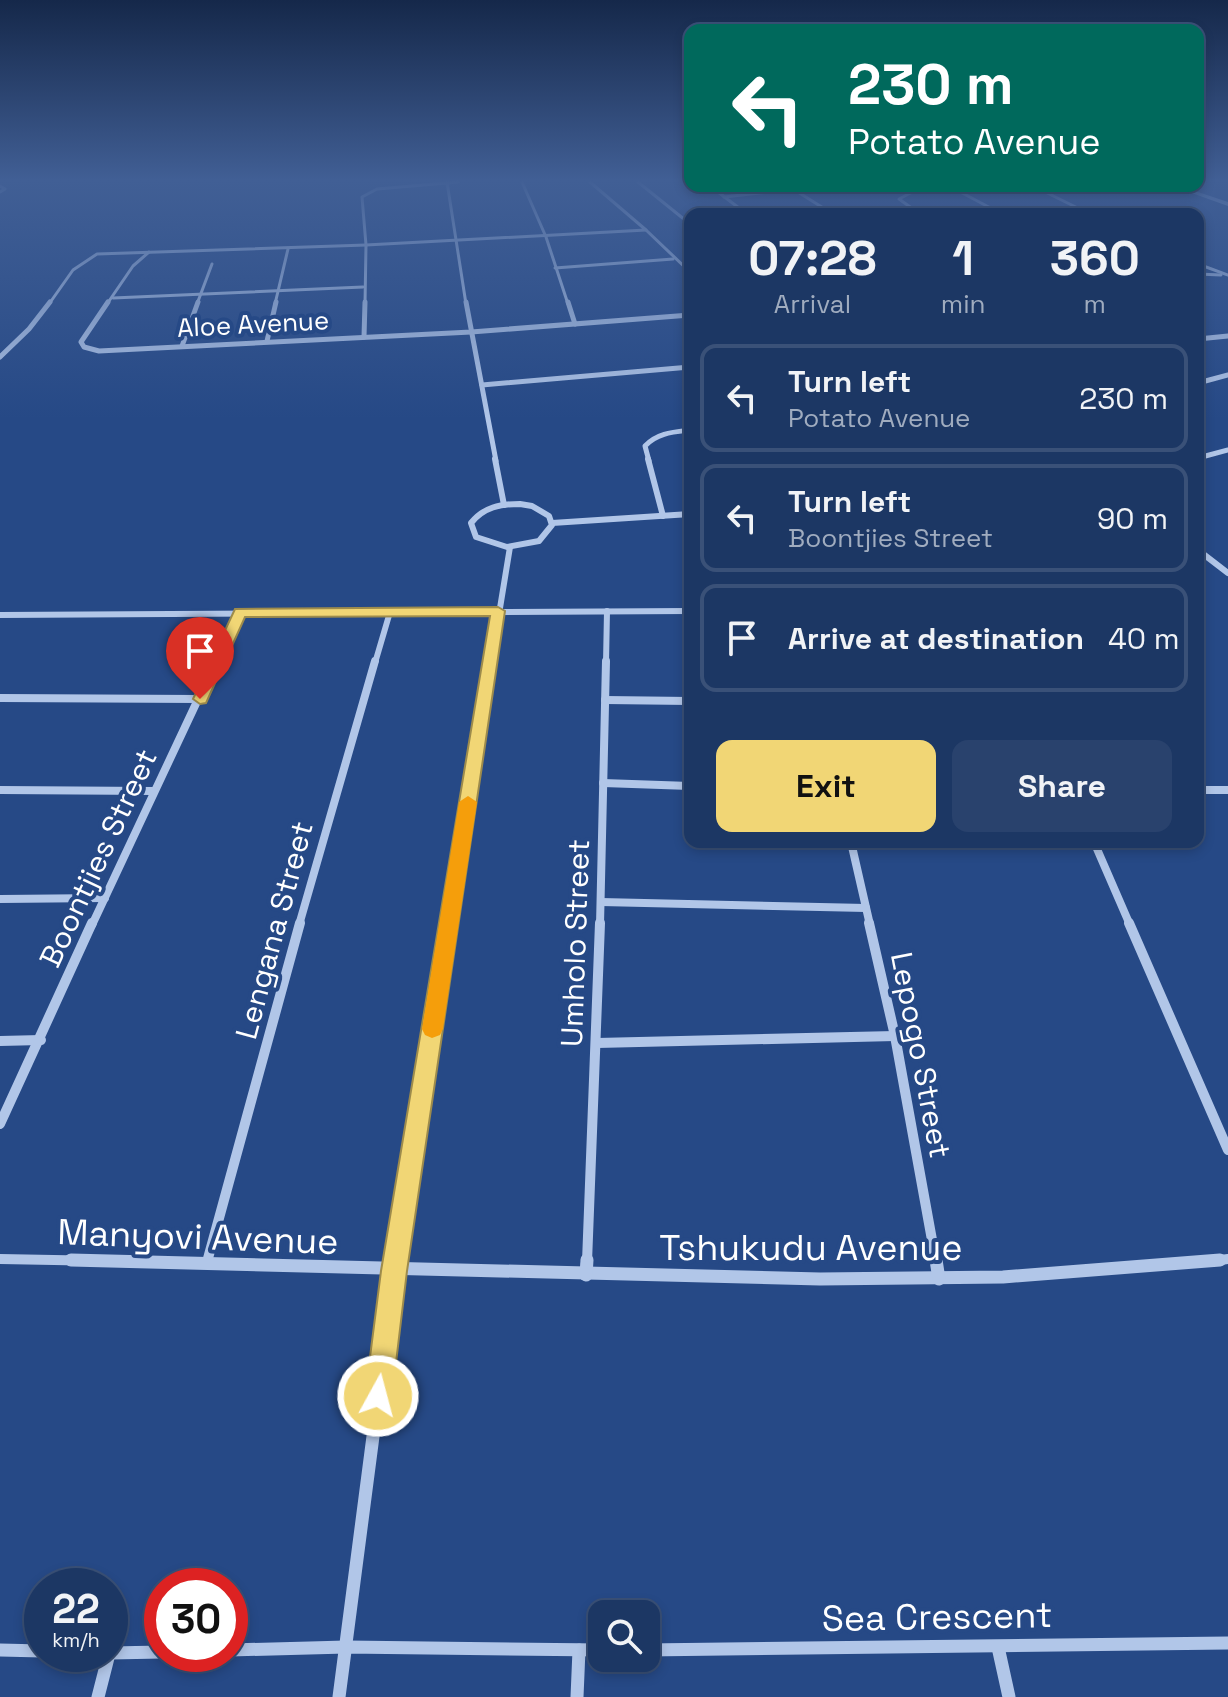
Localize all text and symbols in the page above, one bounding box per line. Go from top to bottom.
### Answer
text: 230 m [848,49,1014,120]
icon: left [716,56,820,160]
text: Potato Avenue [848,119,1101,165]
text: 07:28 [748,228,877,289]
text: 1 [952,228,974,289]
text: 360 [1050,228,1140,289]
text: Arrival [774,287,851,321]
text: min [941,287,986,321]
text: m [1084,287,1106,321]
street label: Aloe Avenue [176,303,330,345]
text: Turn left [788,362,911,401]
icon: left [720,376,764,420]
text: 230 m [1079,379,1168,418]
text: Potato Avenue [788,401,971,435]
text: Turn left [788,482,911,521]
icon: left [720,496,764,540]
text: 90 m [1097,499,1168,538]
text: Boontjies Street [788,521,993,555]
icon: arrive [720,616,764,660]
pin [166,617,234,699]
text: Arrive at destination [788,619,1084,658]
text: 40 m [1108,619,1180,658]
icon: arrive [178,629,222,673]
button: Exit [716,740,936,832]
button: Share [952,740,1172,832]
street label: Boontjies Street [30,743,166,973]
street label: Lengana Street [226,817,322,1043]
street label: Umholo Street [552,838,598,1048]
street label: Lepogo Street [882,949,960,1161]
street label: Manyovi Avenue [57,1209,339,1265]
street label: Tshukudu Avenue [659,1225,963,1271]
position arrow [336,1354,420,1438]
speed limit sign: 30 [144,1568,248,1672]
text: 22 [52,1584,100,1635]
street label: Sea Crescent [821,1592,1053,1642]
map controls [588,1600,660,1672]
button: search [588,1600,660,1672]
text: km/h [52,1627,100,1653]

